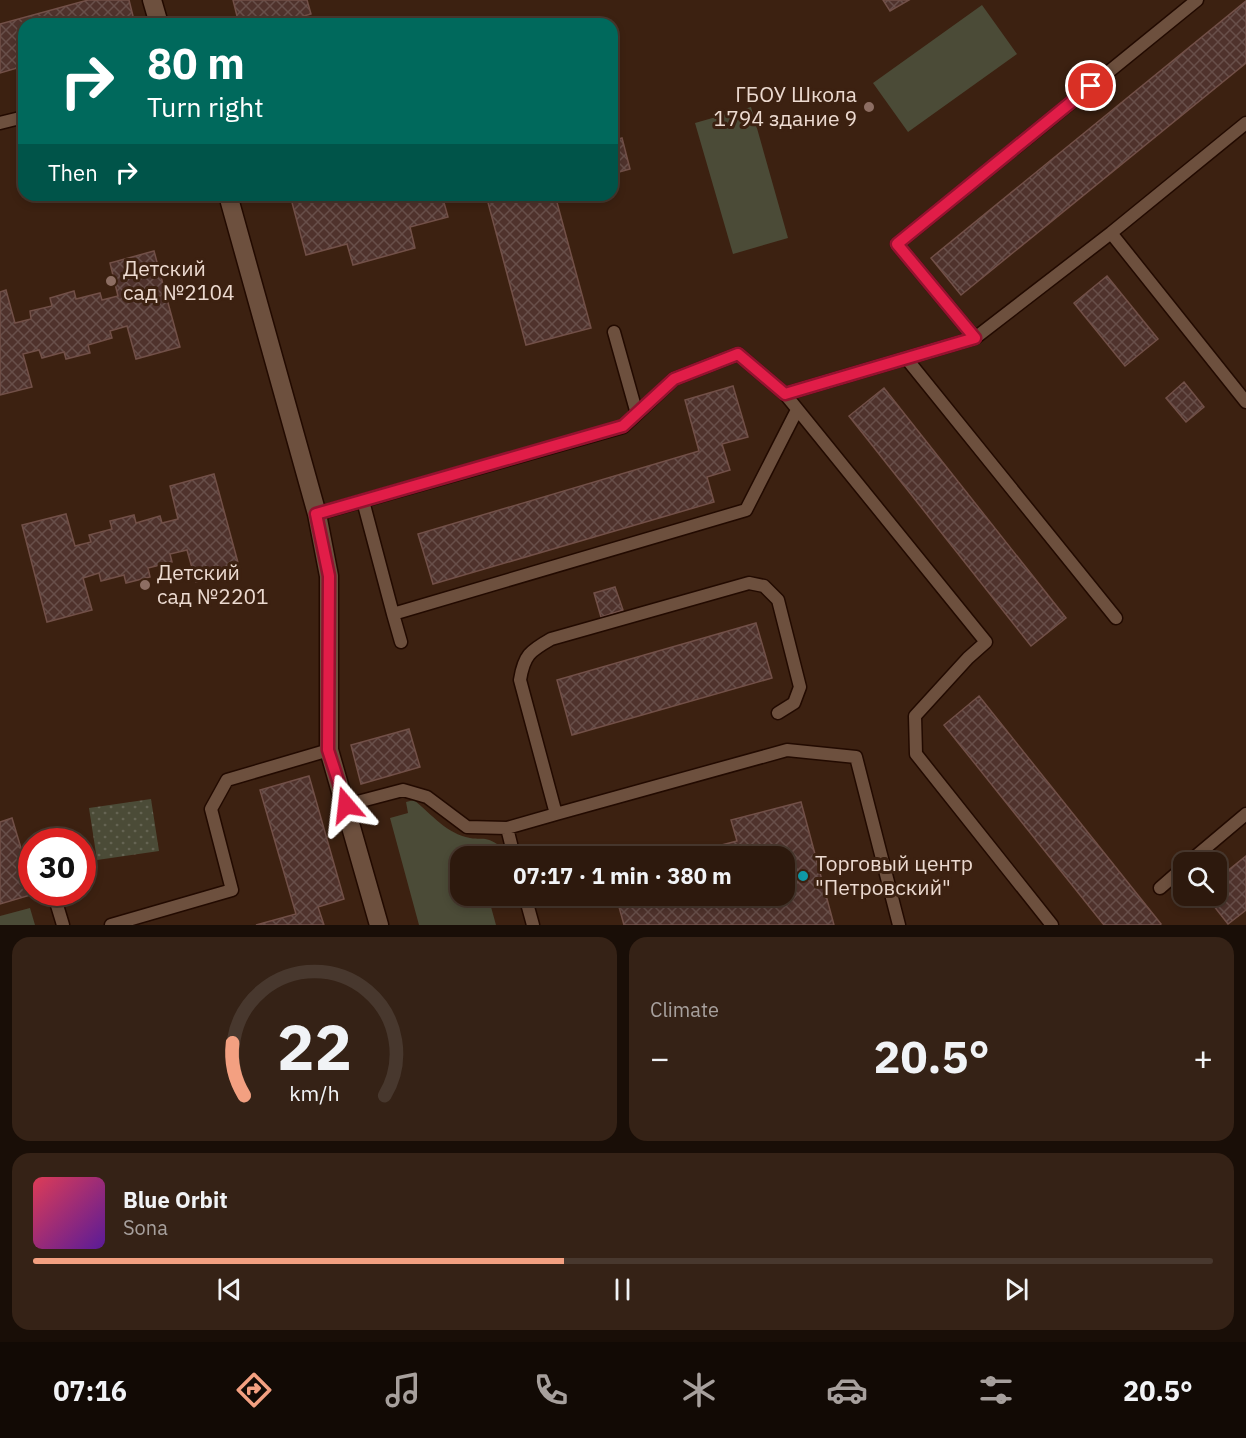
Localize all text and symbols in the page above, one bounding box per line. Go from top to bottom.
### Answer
text: 80 m [147,36,245,91]
icon: right [48,42,126,120]
pin [1065,60,1116,111]
icon: arrive [1074,69,1107,102]
place label: ГБОУ Школа 1794 здание 9 [714,80,857,132]
text: Turn right [147,89,264,124]
marker: ГБОУ Школа 1794 здание 9 [862,100,876,114]
icon: right [110,156,143,189]
text: Then [48,158,98,187]
place label: Детский сад №2104 [123,254,235,306]
marker: Детский сад №2104 [104,274,118,288]
place label: Детский сад №2201 [157,558,269,610]
marker: Детский сад №2201 [138,578,152,592]
position arrow [314,773,378,837]
speed limit sign: 30 [18,828,96,906]
place label: Торговый центр "Петровский" [815,849,973,901]
map controls [1173,852,1227,906]
button: search [1173,852,1227,906]
text: 07:17 · 1 min · 380 m [513,861,732,890]
marker: Торговый центр "Петровский" [796,869,810,883]
text: Climate [650,996,719,1023]
text: 22 [277,1006,352,1087]
text: 20.5° [873,1027,990,1085]
text: − [650,1036,670,1079]
text: + [1193,1036,1213,1079]
text: km/h [289,1079,340,1107]
text: Blue Orbit [123,1185,228,1214]
text: Sona [123,1214,168,1241]
icon: previous [213,1273,246,1306]
icon: pause [606,1273,639,1306]
icon: next [1000,1273,1033,1306]
icon: directions [233,1369,275,1411]
icon: music [382,1369,424,1411]
icon: phone [530,1369,572,1411]
icon: climate [678,1369,720,1411]
icon: car [826,1369,868,1411]
icon: filters [975,1369,1017,1411]
text: 07:16 [53,1373,127,1408]
text: 20.5° [1123,1373,1193,1408]

